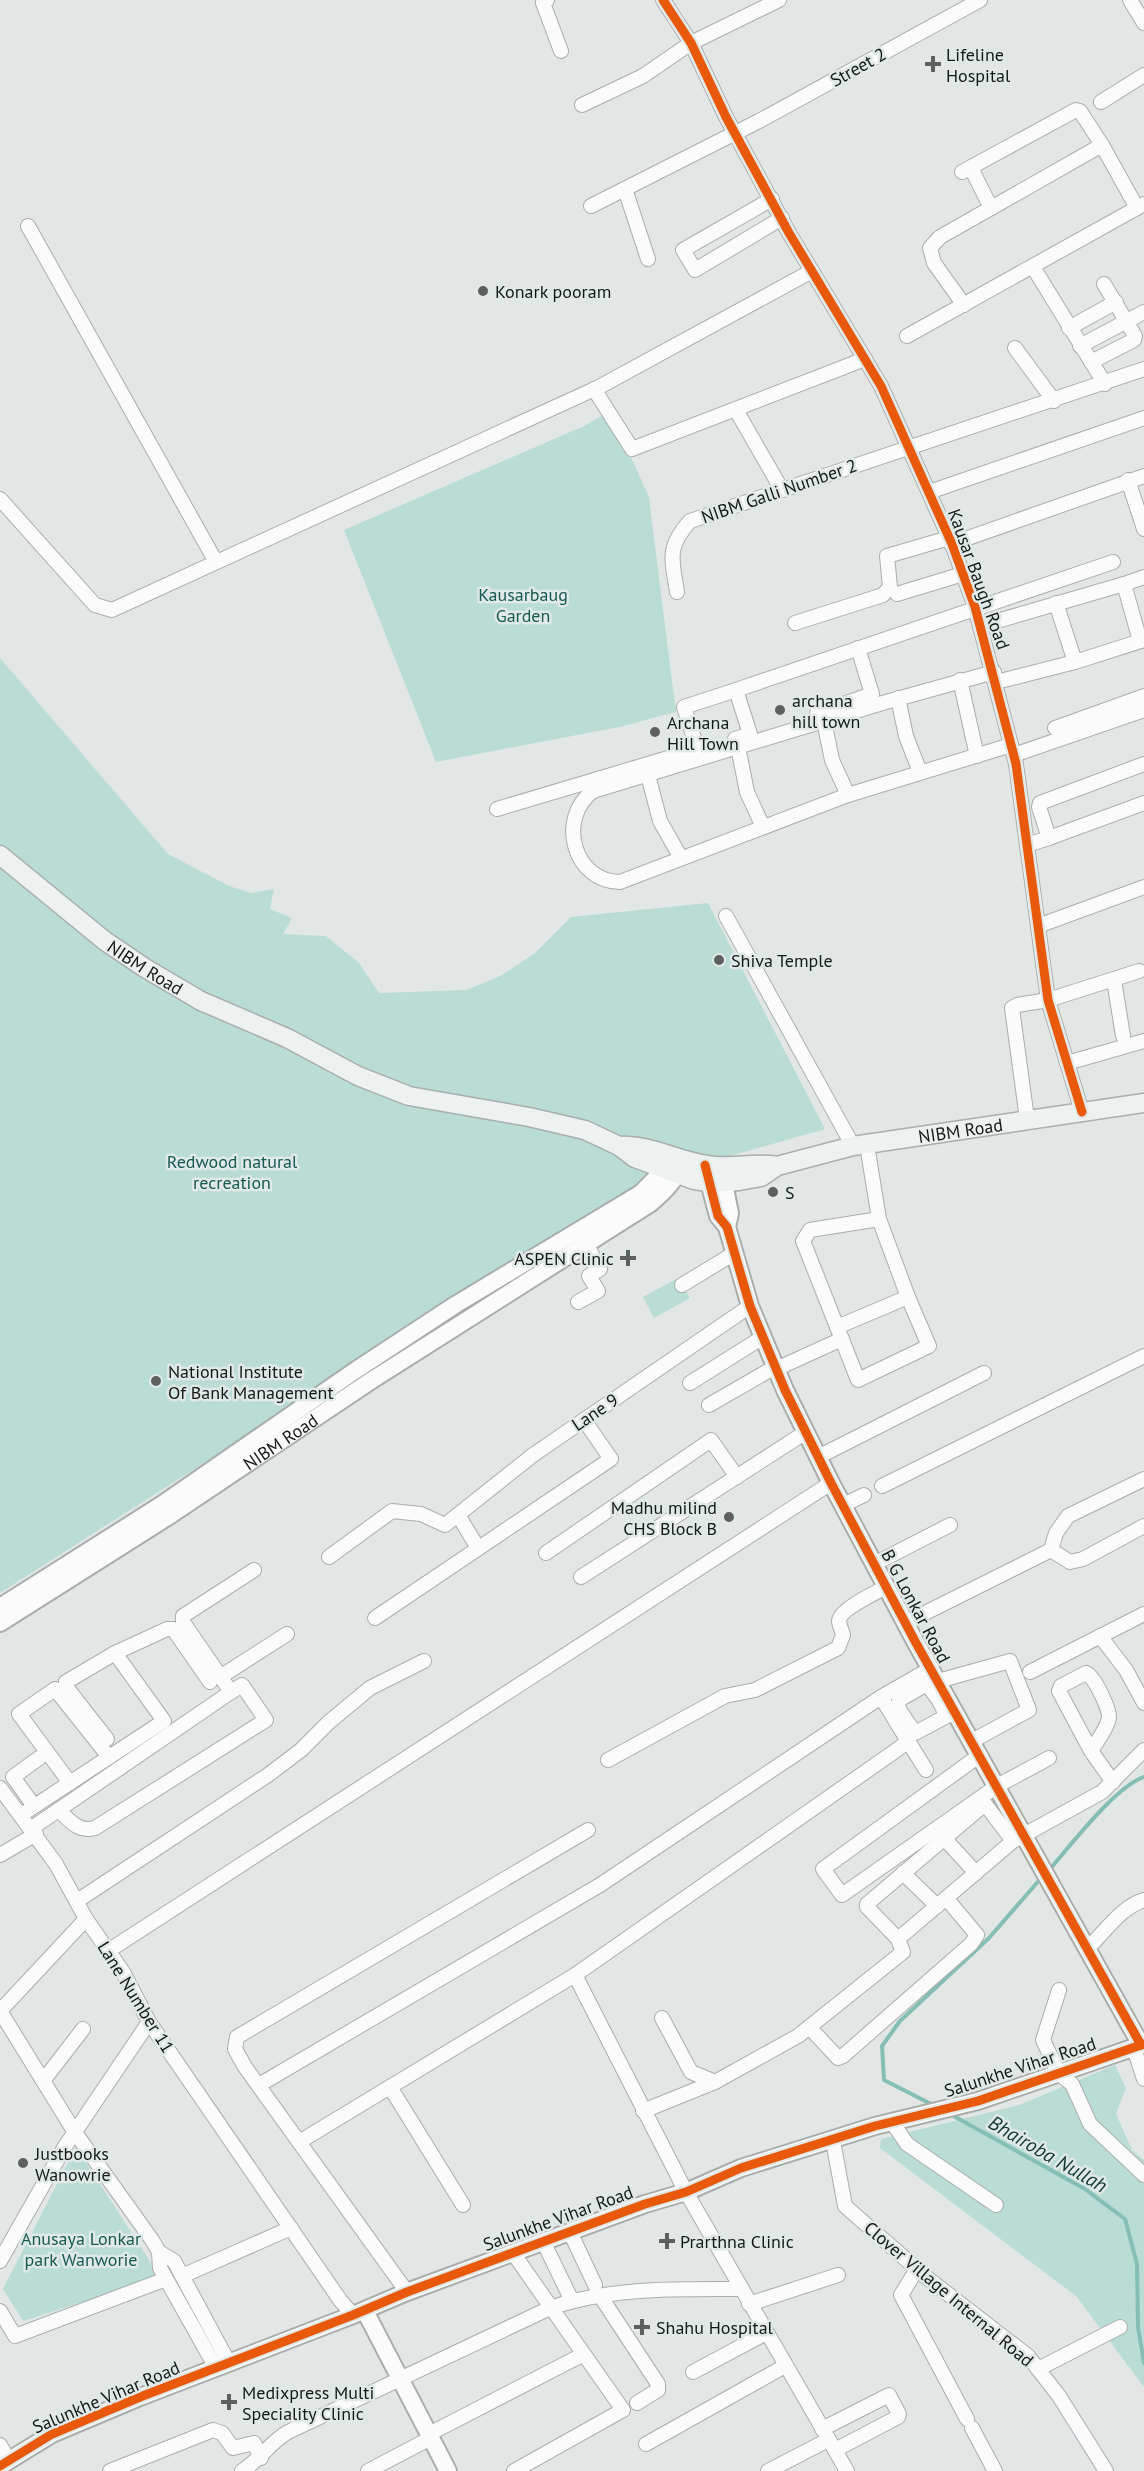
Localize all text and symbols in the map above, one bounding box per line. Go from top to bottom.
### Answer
street label: Street 2 [826,42,890,92]
place label: Lifeline Hospital [946,43,1011,87]
marker: Lifeline Hospital [924,55,942,73]
place label: Konark pooram [495,280,611,303]
marker: Konark pooram [476,284,490,298]
street label: NIBM Galli Number 2 [698,454,860,528]
street label: Kausar Baugh Road [943,505,1015,653]
park label: Kausarbaug Garden [478,583,568,627]
place label: archana hill town [792,689,860,733]
marker: archana hill town [773,703,787,717]
place label: Archana Hill Town [667,711,739,755]
marker: Archana Hill Town [648,725,662,739]
street label: NIBM Road [103,935,188,1000]
place label: Shiva Temple [731,949,833,972]
marker: Shiva Temple [712,953,726,967]
street label: NIBM Road [917,1113,1004,1148]
park label: Redwood natural recreation [167,1150,298,1194]
place label: S [785,1181,795,1204]
marker: S [766,1185,780,1199]
place label: ASPEN Clinic [514,1247,614,1270]
marker: ASPEN Clinic [619,1249,637,1267]
place label: National Institute Of Bank Management [168,1360,334,1404]
marker: National Institute Of Bank Management [149,1374,163,1388]
street label: Lane 9 [567,1388,623,1436]
street label: NIBM Road [239,1408,322,1475]
place label: Madhu milind CHS Block B [611,1496,717,1540]
marker: Madhu milind CHS Block B [722,1510,736,1524]
street label: B G Lonkar Road [876,1545,956,1667]
street label: Lane Number 11 [92,1937,180,2057]
street label: Salunkhe Vihar Road [941,2032,1099,2102]
water label: Bhairoba Nullah [984,2110,1112,2198]
place label: Justbooks Wanowrie [34,2142,111,2186]
marker: Justbooks Wanowrie [16,2156,30,2170]
street label: Salunkhe Vihar Road [480,2180,636,2256]
street label: Clover Village Internal Road [860,2216,1038,2372]
park label: Anusaya Lonkar park Wanworie [21,2227,141,2271]
place label: Prarthna Clinic [680,2230,794,2253]
marker: Prarthna Clinic [658,2232,676,2250]
place label: Shahu Hospital [656,2316,774,2339]
marker: Shahu Hospital [633,2318,651,2336]
street label: Salunkhe Vihar Road [29,2356,183,2438]
place label: Medixpress Multi Speciality Clinic [242,2381,374,2425]
marker: Medixpress Multi Speciality Clinic [220,2393,238,2411]

